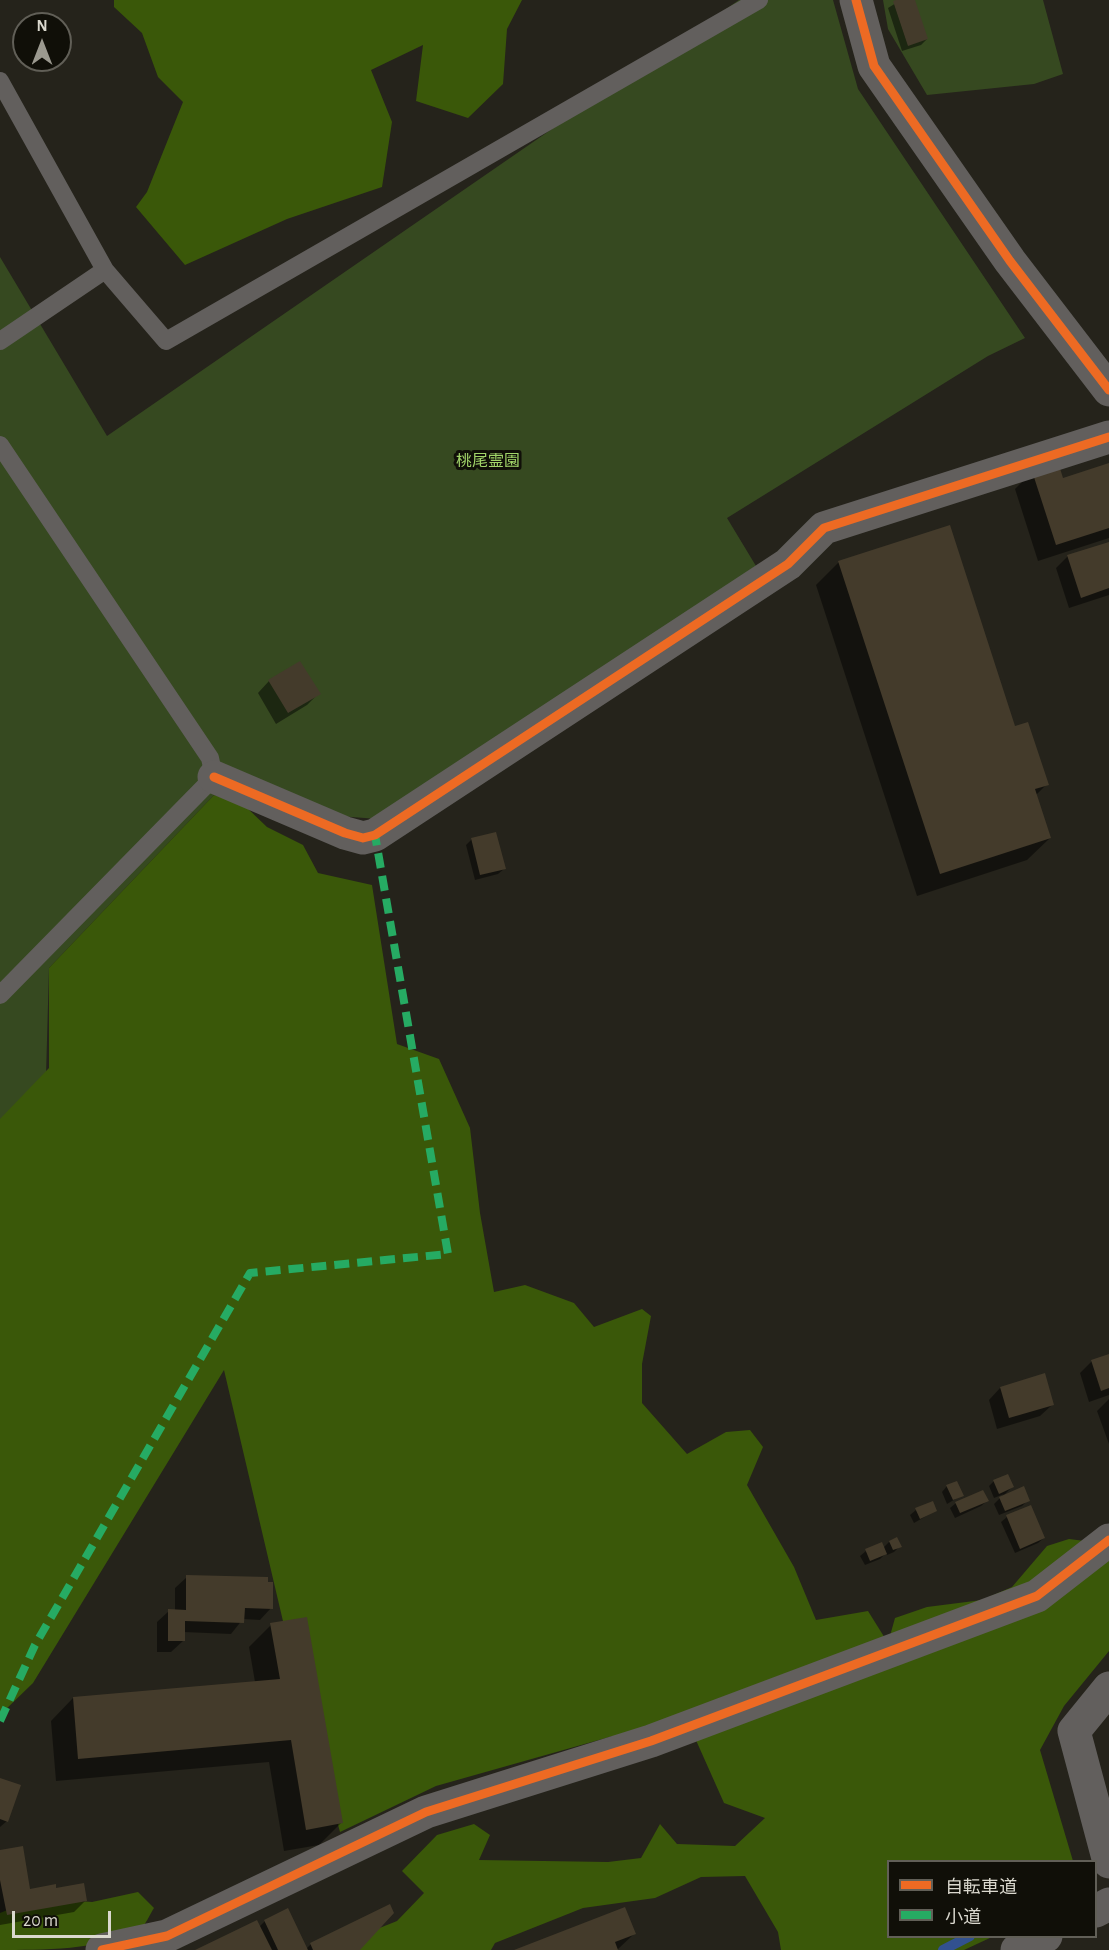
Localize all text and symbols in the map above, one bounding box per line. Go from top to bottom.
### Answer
north arrow [12,12,72,72]
text: N [36,18,48,34]
park label: 桃尾霊園 [456,451,520,471]
legend [887,1860,1097,1938]
text: 自転車道 [945,1879,1017,1897]
scale bar [15,1899,114,1937]
text: 小道 [945,1909,981,1927]
text: 20 m [23,1912,58,1930]

